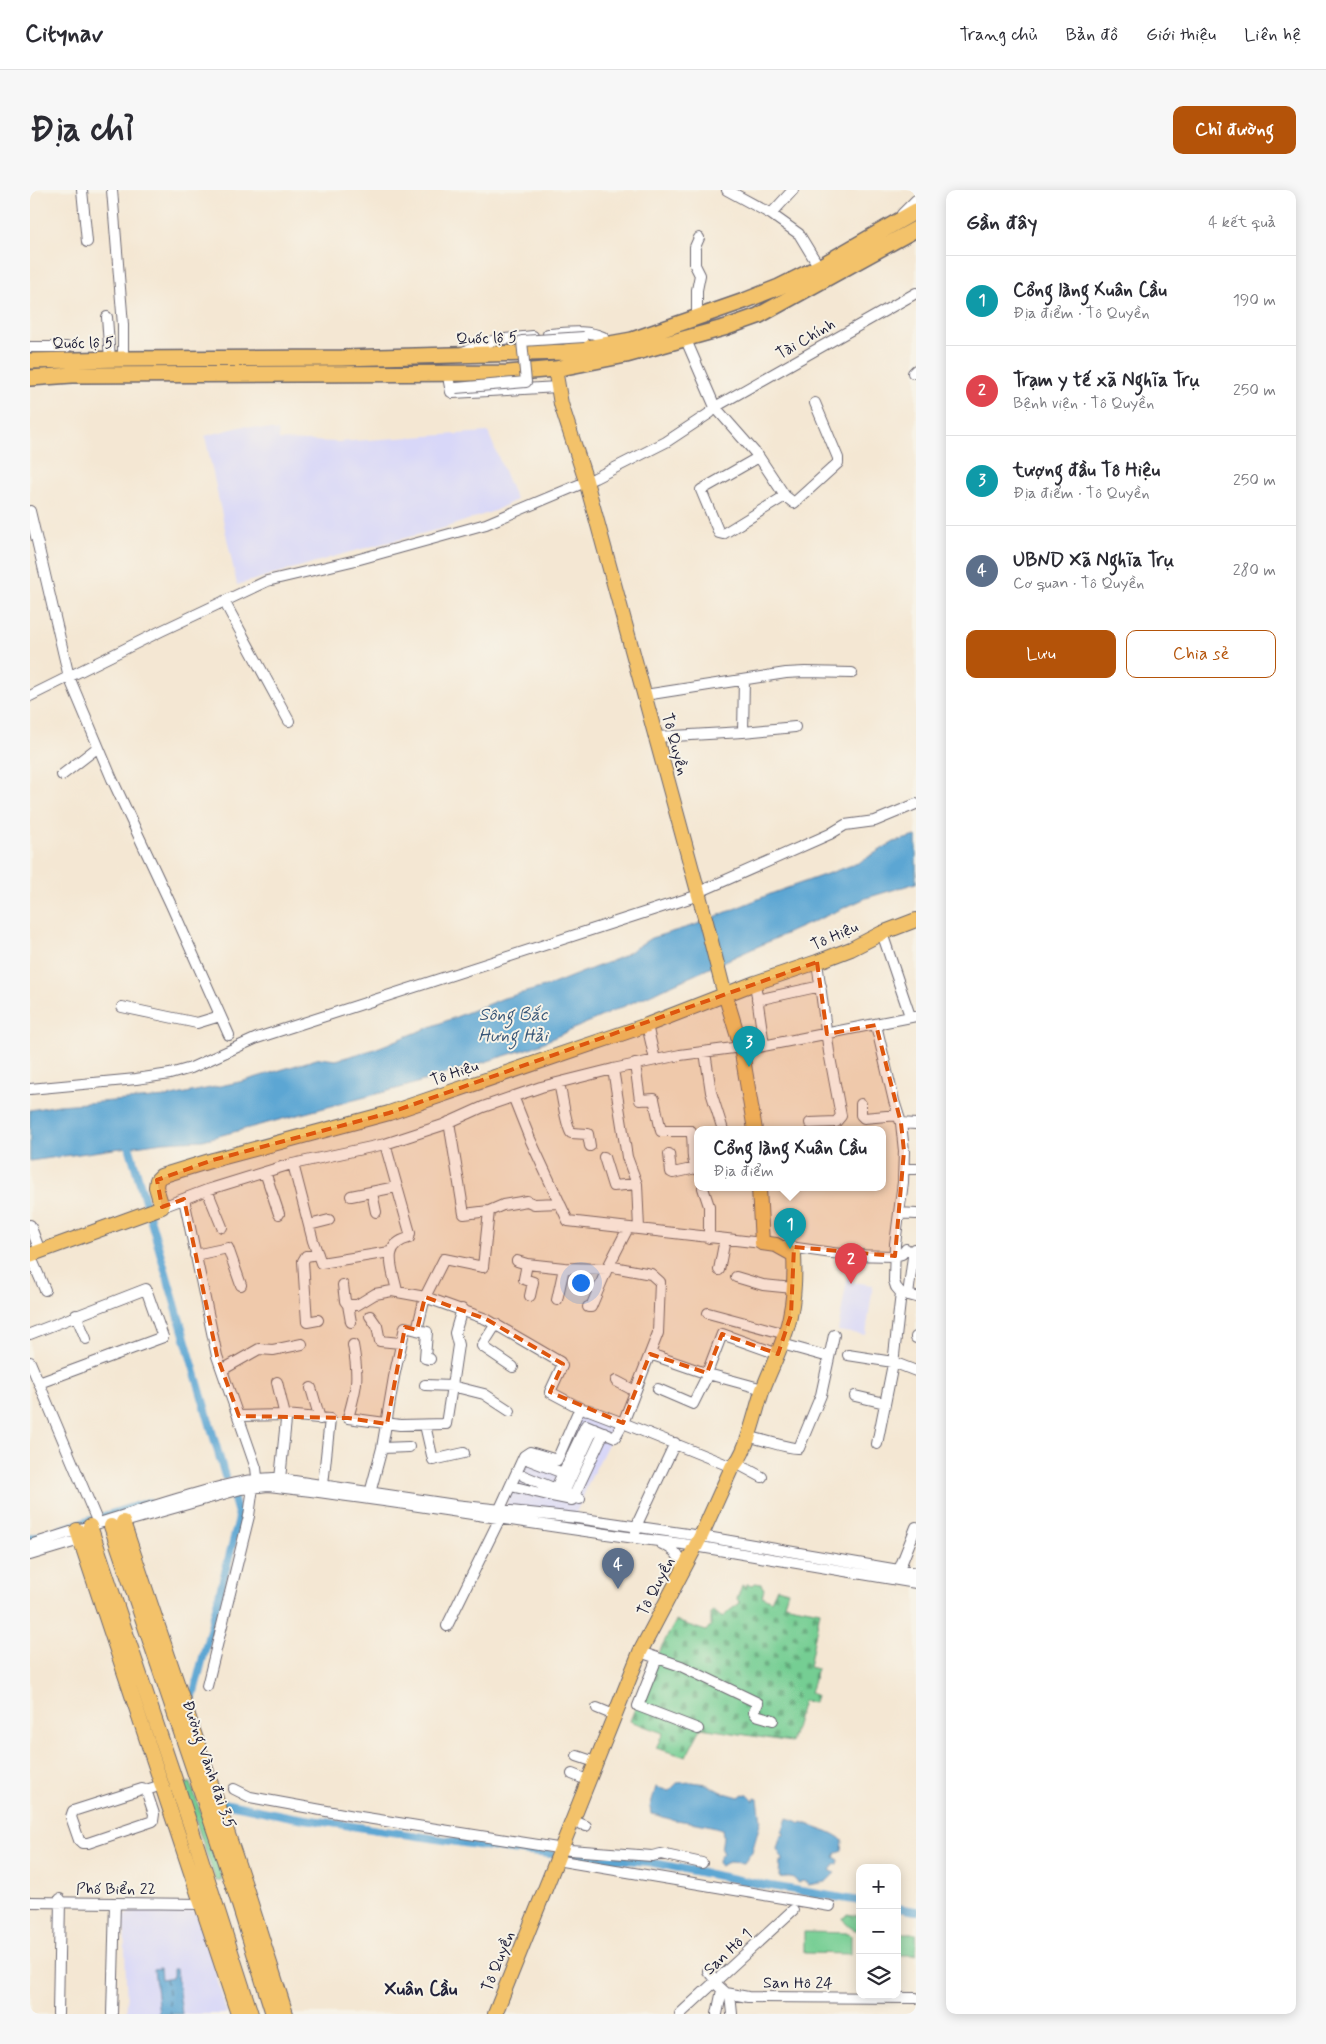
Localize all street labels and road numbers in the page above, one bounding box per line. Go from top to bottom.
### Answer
street label: Tài Chính [772,314,839,365]
street label: Quốc lộ 5 [456,327,518,350]
street label: Quốc lộ 5 [52,332,114,355]
street label: Tô Quyền [656,711,693,778]
street label: Tô Hiệu [808,917,862,956]
street label: Tô Hiệu [428,1055,481,1091]
street label: Tô Quyền [633,1554,680,1620]
street label: Đường Vành đai 3.5 [176,1698,240,1832]
street label: Phố Biển 22 [76,1879,156,1900]
street label: San Hô 1 [699,1924,757,1980]
street label: Tô Quyền [477,1928,520,1995]
street label: San Hô 24 [763,1972,833,1995]

